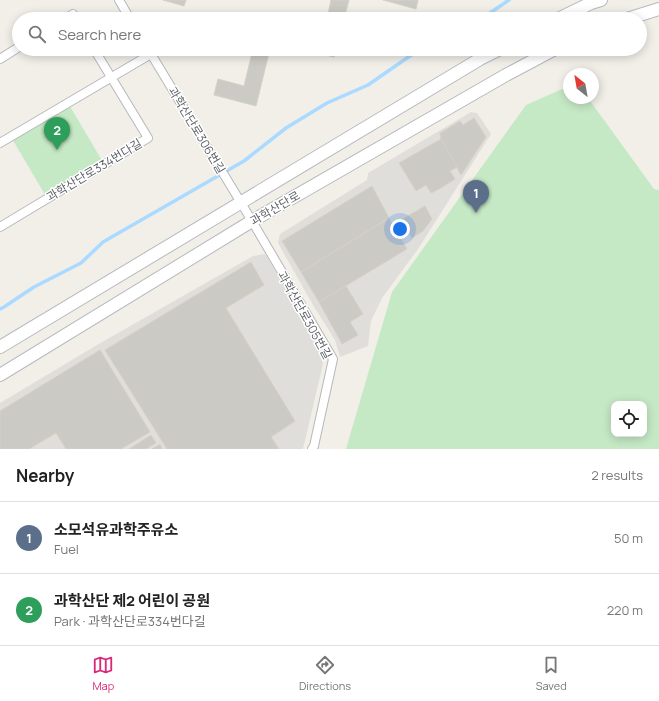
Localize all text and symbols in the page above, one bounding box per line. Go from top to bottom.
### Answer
search box [12,12,647,56]
icon: search [26,23,48,45]
text: Search here [58,24,141,45]
north arrow [563,68,599,104]
street label: 과학산단로306번길 [164,83,230,177]
pin: 2 [44,117,70,150]
street label: 과학산단로334번다길 [43,135,145,205]
pin: 1 [463,180,489,213]
street label: 과학산단로 [247,187,303,229]
your location [390,219,410,239]
street label: 과학산단로305번길 [274,268,336,362]
map controls [611,401,647,437]
button: locate [611,401,647,437]
text: Nearby [16,464,74,487]
text: 2 results [591,466,643,484]
text: 소모석유과학주유소 [54,519,178,540]
text: 1 [26,529,32,547]
text: 50 m [614,529,643,547]
text: Fuel [54,540,79,558]
text: 과학산단 제2 어린이 공원 [54,590,210,611]
text: 2 [25,601,33,619]
text: 220 m [607,601,643,619]
text: Park · 과학산단로334번다길 [54,612,206,630]
tab: Map [92,654,114,693]
tab: Directions [299,654,351,693]
tab: Saved [536,654,567,693]

